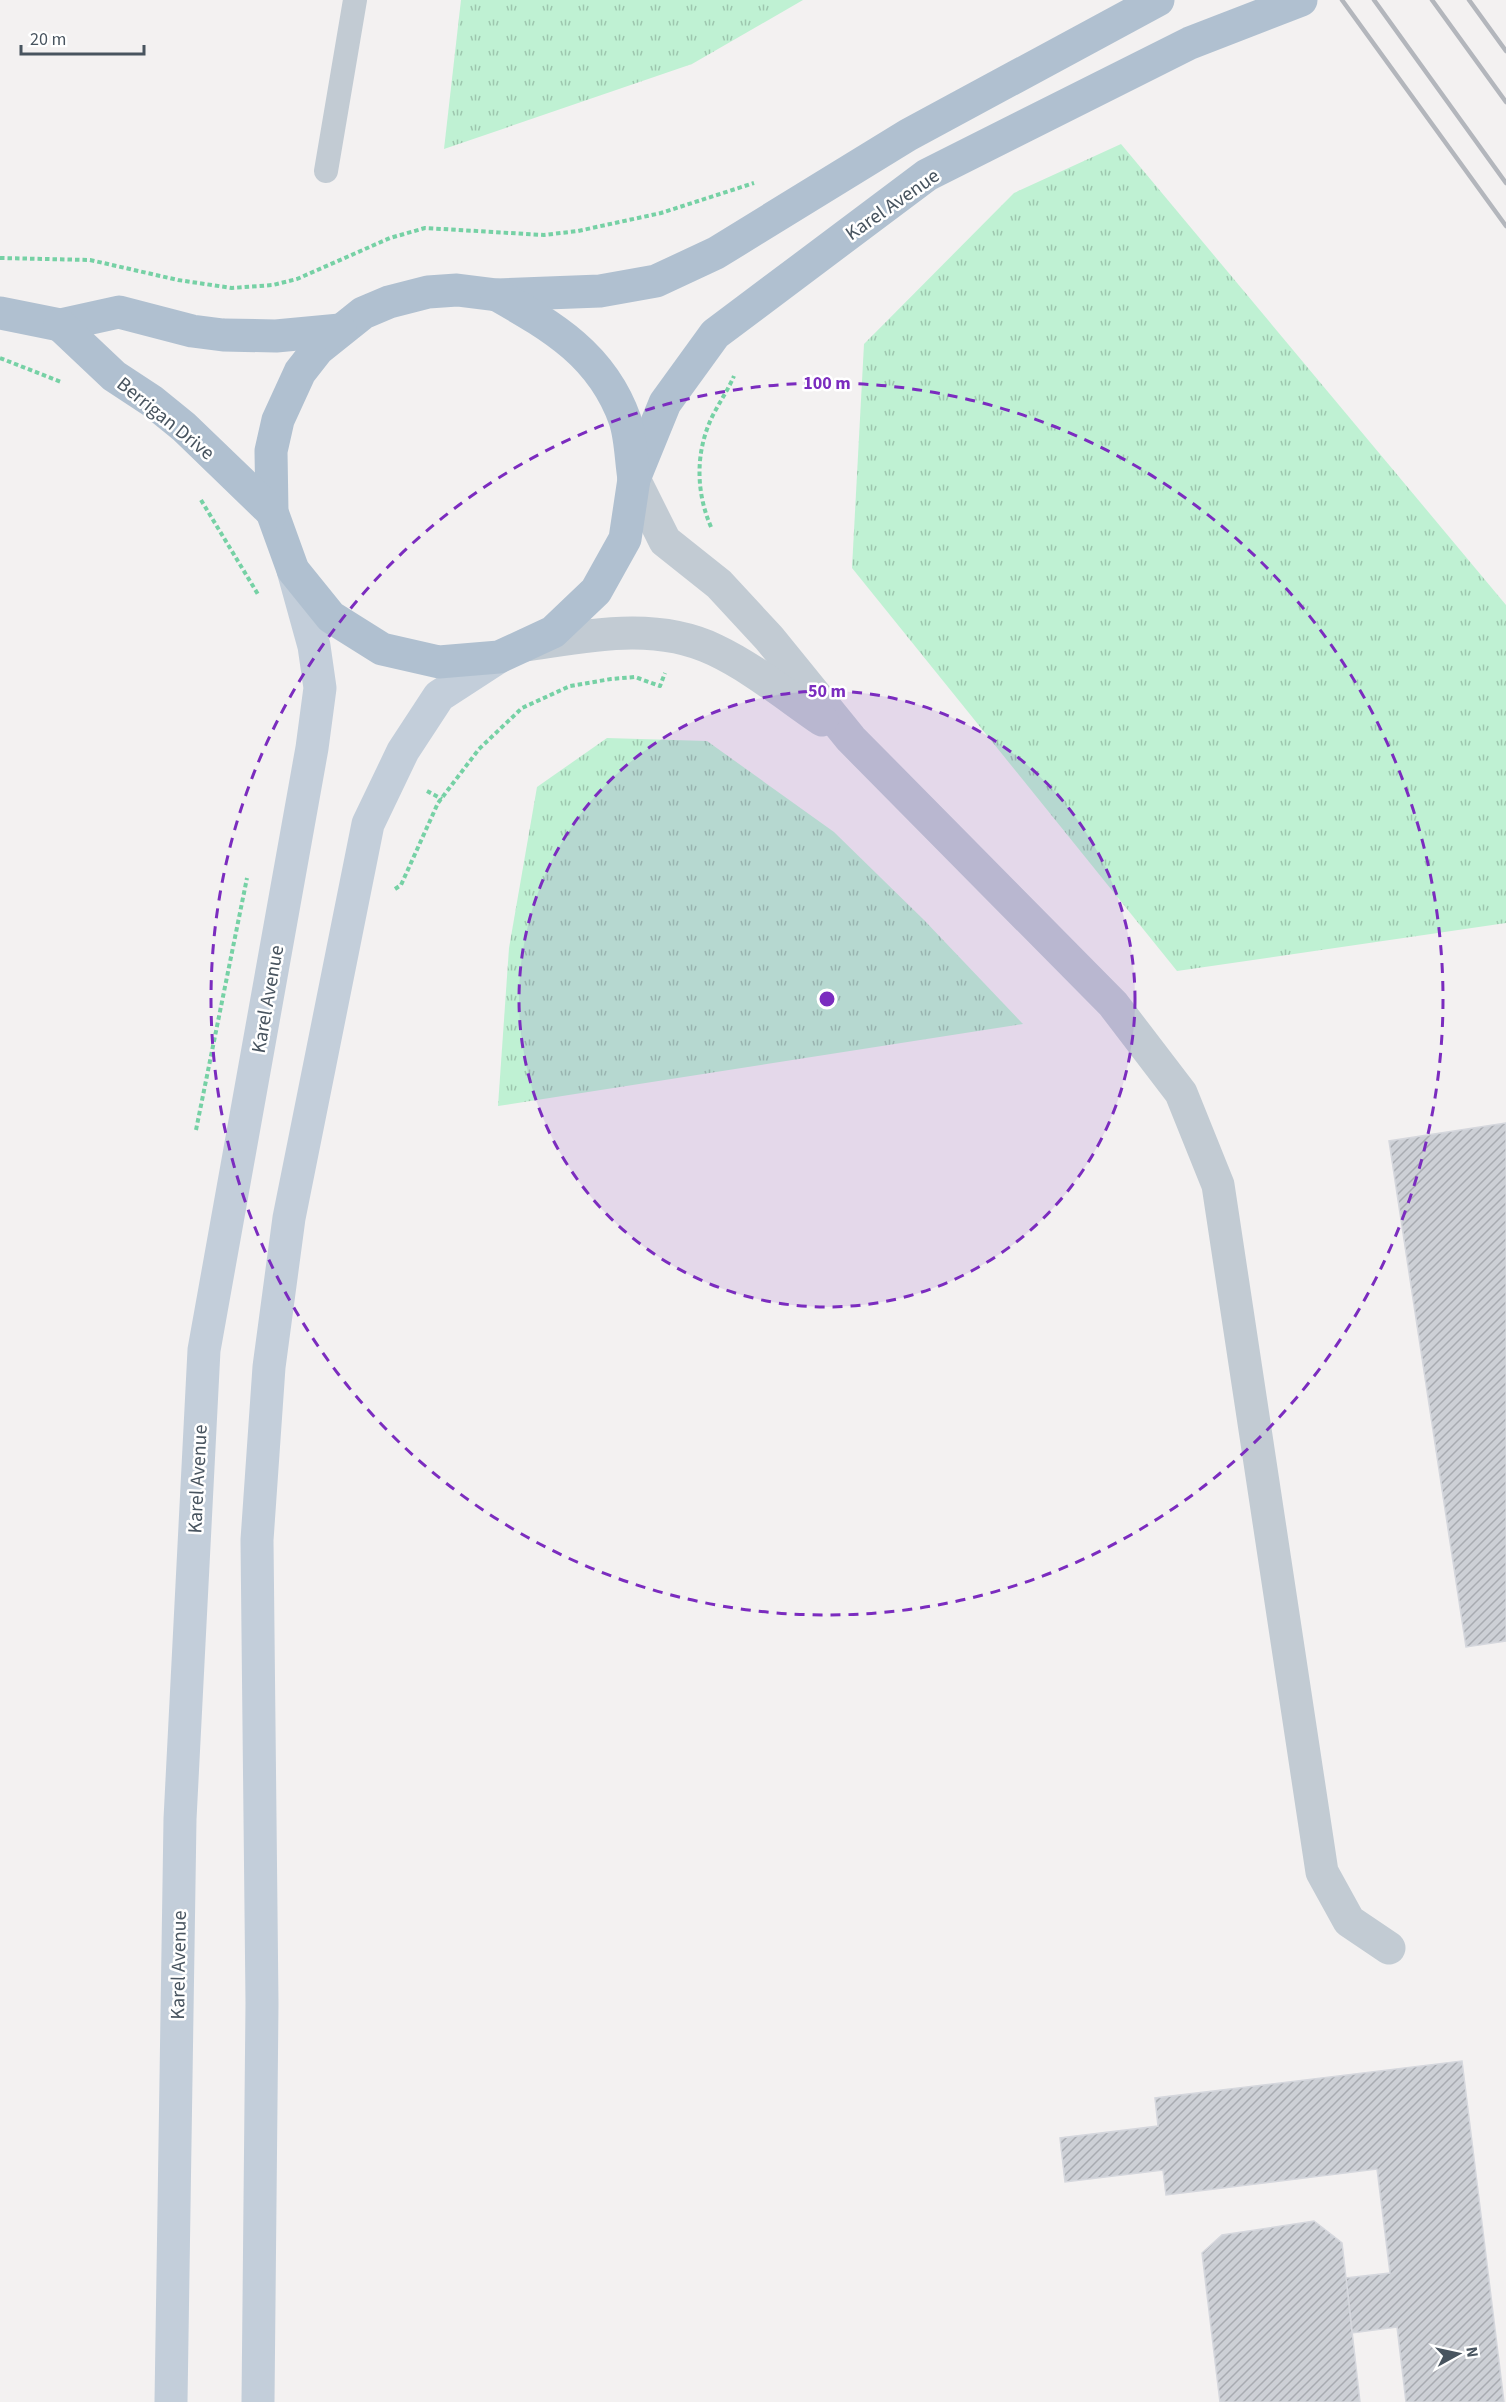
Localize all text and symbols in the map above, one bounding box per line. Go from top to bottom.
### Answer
scale bar [21,18,144,56]
text: 20 m [30,27,66,52]
street label: Karel Avenue [840,162,945,248]
street label: Berrigan Drive [110,371,220,467]
text: 100 m [803,371,851,396]
text: 50 m [808,679,846,704]
street label: Karel Avenue [245,943,291,1055]
centre of rings [817,989,837,1009]
street label: Karel Avenue [181,1424,215,1534]
street label: Karel Avenue [164,1910,194,2020]
north arrow [1428,2324,1488,2384]
text: N [1460,2345,1483,2359]

